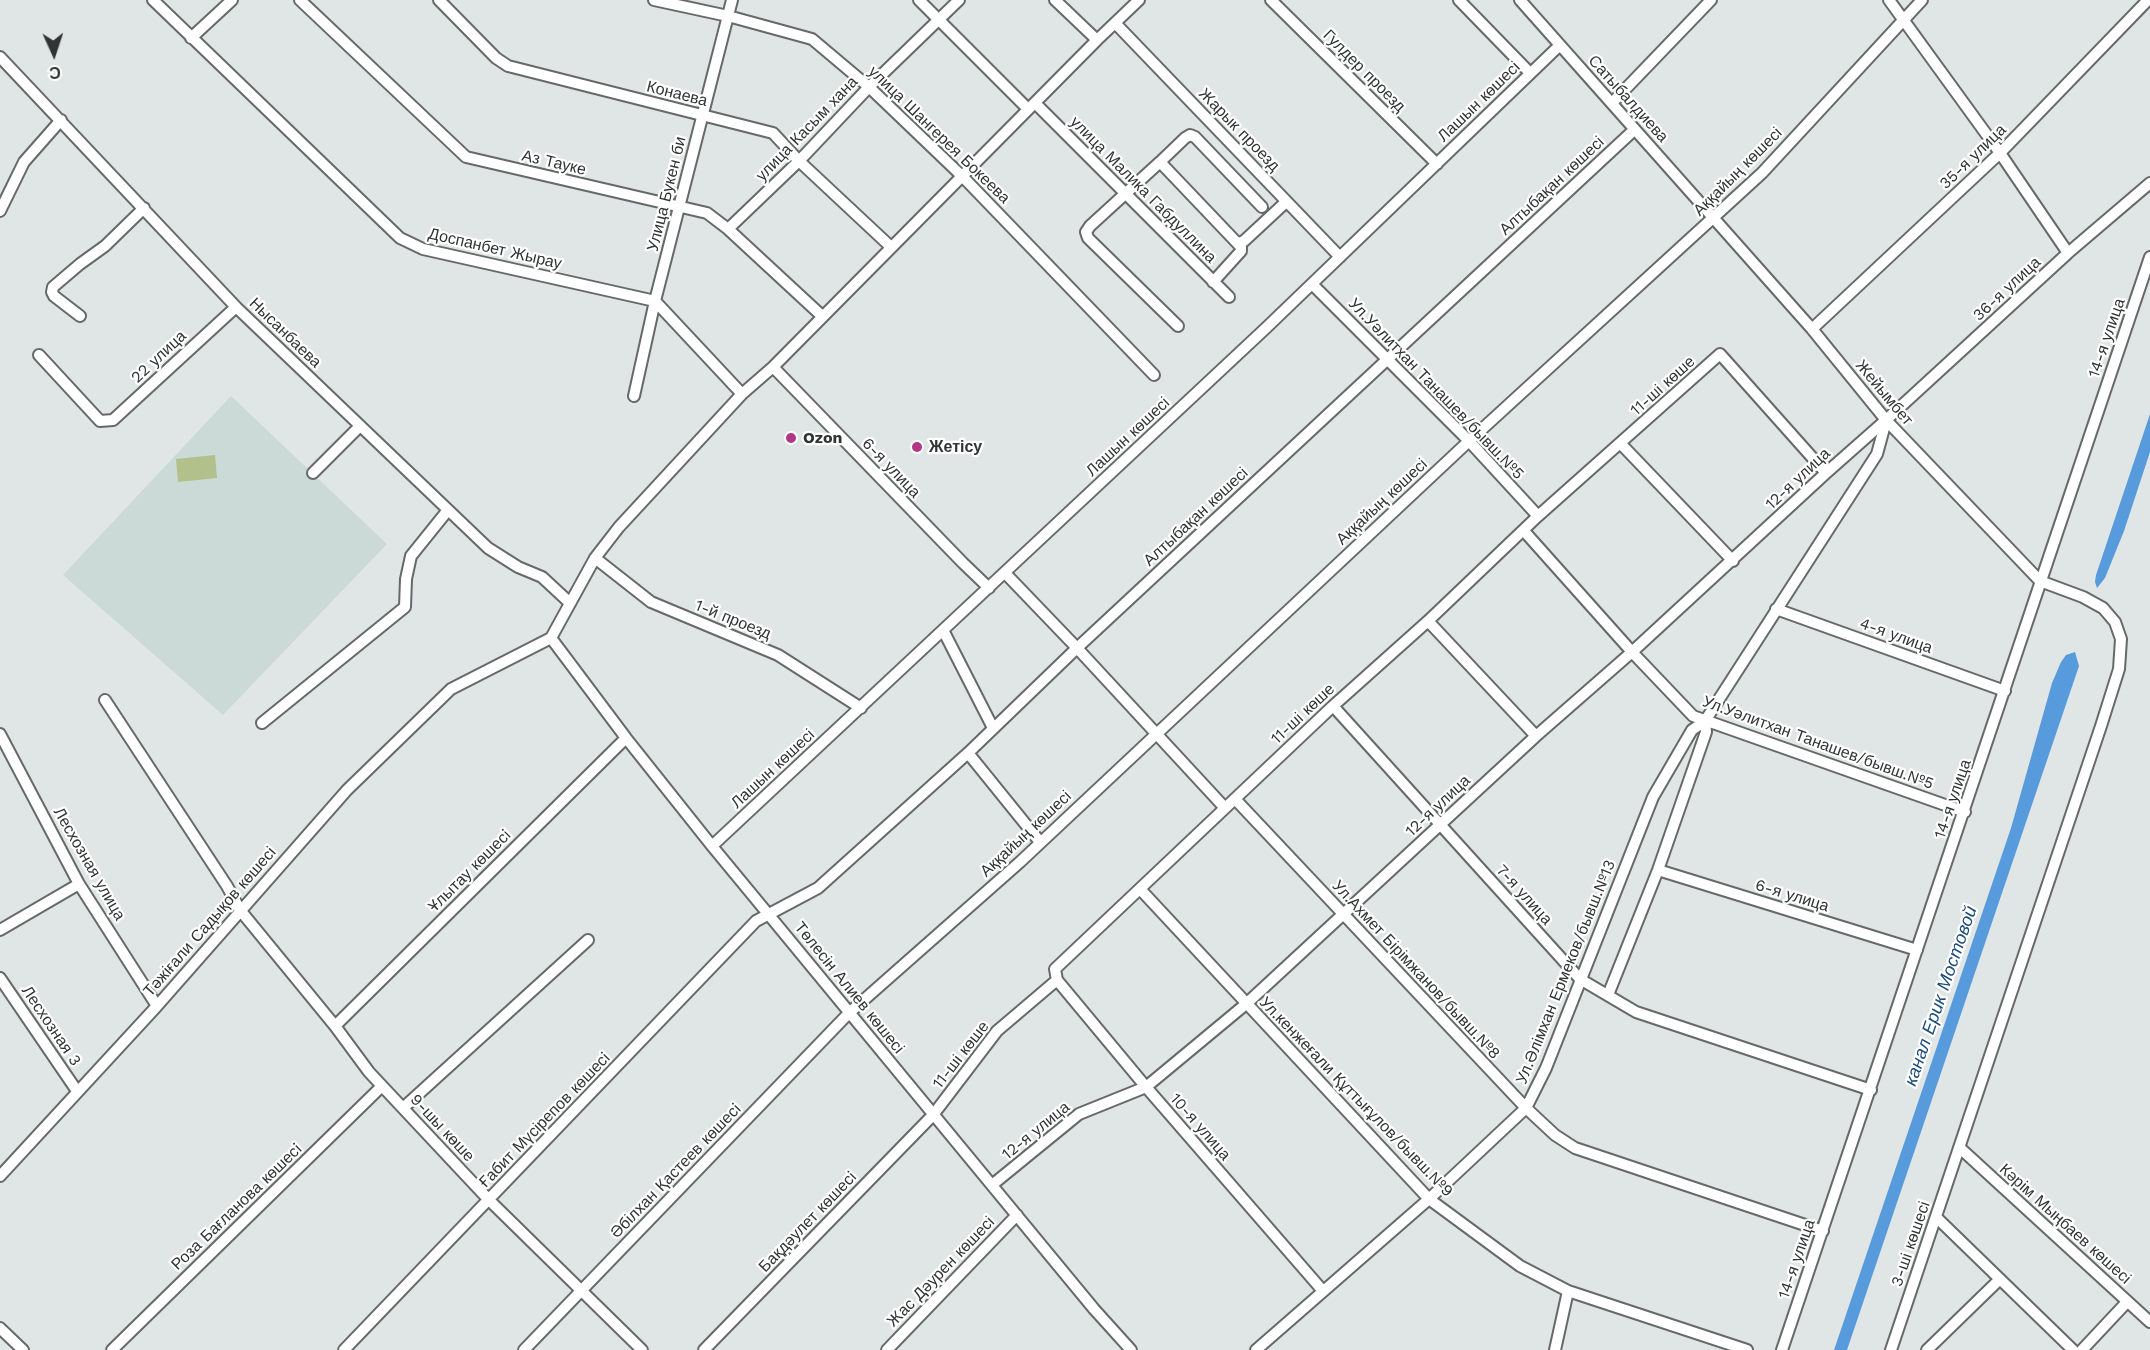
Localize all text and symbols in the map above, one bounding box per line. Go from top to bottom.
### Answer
north arrow [24,24,84,84]
street label: Гулдер проезд [1319,26,1409,116]
street label: Сатыбалдиева [1584,52,1672,146]
street label: Лашын көшесі [1434,58,1524,146]
street label: улица Шангерея Бокеева [864,62,1014,208]
text: С [49,63,61,82]
street label: улица Касым хана [752,73,862,185]
street label: Конаева [645,77,709,111]
street label: Жарык проезд [1195,84,1283,176]
street label: улица Малика Габдуллина [1066,113,1220,267]
street label: 35-я улица [1936,121,2010,193]
street label: Аққайың көшесі [1690,124,1786,220]
street label: Алтыбақан көшесі [1496,133,1608,239]
street label: Улица Букен би [643,135,691,253]
street label: Аз Тауке [520,146,588,180]
street label: Доспанбет Жырау [426,224,564,274]
street label: 36-я улица [1969,253,2045,325]
street label: Нысанбаева [245,294,325,372]
street label: Ул.Уәлитхан Танашев/бывш.№5 [1344,294,1528,484]
street label: 14-я улица [2085,296,2129,380]
street label: 22 улица [128,327,190,387]
street label: 11-ші көше [1627,352,1699,420]
street label: Жейымбет [1851,356,1917,430]
street label: Лашын көшесі [1082,393,1174,481]
place label: Ozon [803,428,842,448]
marker: Ozon [784,431,798,445]
street label: 6-я улица [858,434,924,502]
place label: Жетісу [929,437,982,457]
marker: Жетісу [910,440,924,454]
street label: 12-я улица [1762,444,1834,514]
street label: Аққайың көшесі [1332,455,1432,549]
street label: Алтыбақан көшесі [1140,464,1252,570]
street label: 1-й проезд [692,596,774,644]
street label: 4-я улица [1857,614,1935,658]
street label: 11-ші көше [1267,680,1339,748]
street label: Ул.Уәлитхан Танашев/бывш.№5 [1700,692,1936,794]
street label: Лашын көшесі [727,725,819,813]
street label: 14-я улица [1931,757,1975,841]
street label: 12-я улица [1402,771,1474,841]
street label: Аққайың көшесі [976,787,1076,881]
street label: Лесхозная улица [49,804,129,924]
street label: Ұлытау көшесi [425,826,515,916]
street label: Тәжіғали Садықов көшесі [140,843,280,1001]
street label: Ул.Әлімхан Ермеков/бывш.№13 [1512,857,1620,1087]
street label: 7-я улица [1492,861,1556,929]
street label: 6-я улица [1753,876,1831,916]
street label: Ул.Ахмет Бірімжанов/бывш.№8 [1328,877,1504,1063]
water label: канал Ерик Мостовой [1900,903,1982,1089]
street label: Төлесін Алиев көшесі [790,918,908,1058]
street label: Лесхозная 3 [17,982,85,1070]
street label: Ул.кенжеғали Құттығұлов/бывш.№9 [1255,993,1457,1201]
street label: 11-ші көше [929,1018,993,1092]
street label: Ғабит Мүсірепов көшесi [475,1048,615,1192]
street label: 9-шы көше [406,1090,478,1166]
street label: 10-я улица [1166,1090,1234,1164]
street label: 12-я улица [998,1098,1074,1164]
street label: Әбілхан Қастеев көшесi [607,1100,745,1242]
street label: Роза Бағланова көшесi [168,1140,306,1274]
street label: Кәрім Мыңбаев көшесі [1995,1160,2135,1288]
street label: Бақдәулет көшесi [755,1168,861,1276]
street label: 3-ші көшесі [1888,1199,1934,1289]
street label: Жас Дәурен көшесі [883,1213,999,1331]
street label: 14-я улица [1775,1217,1819,1301]

